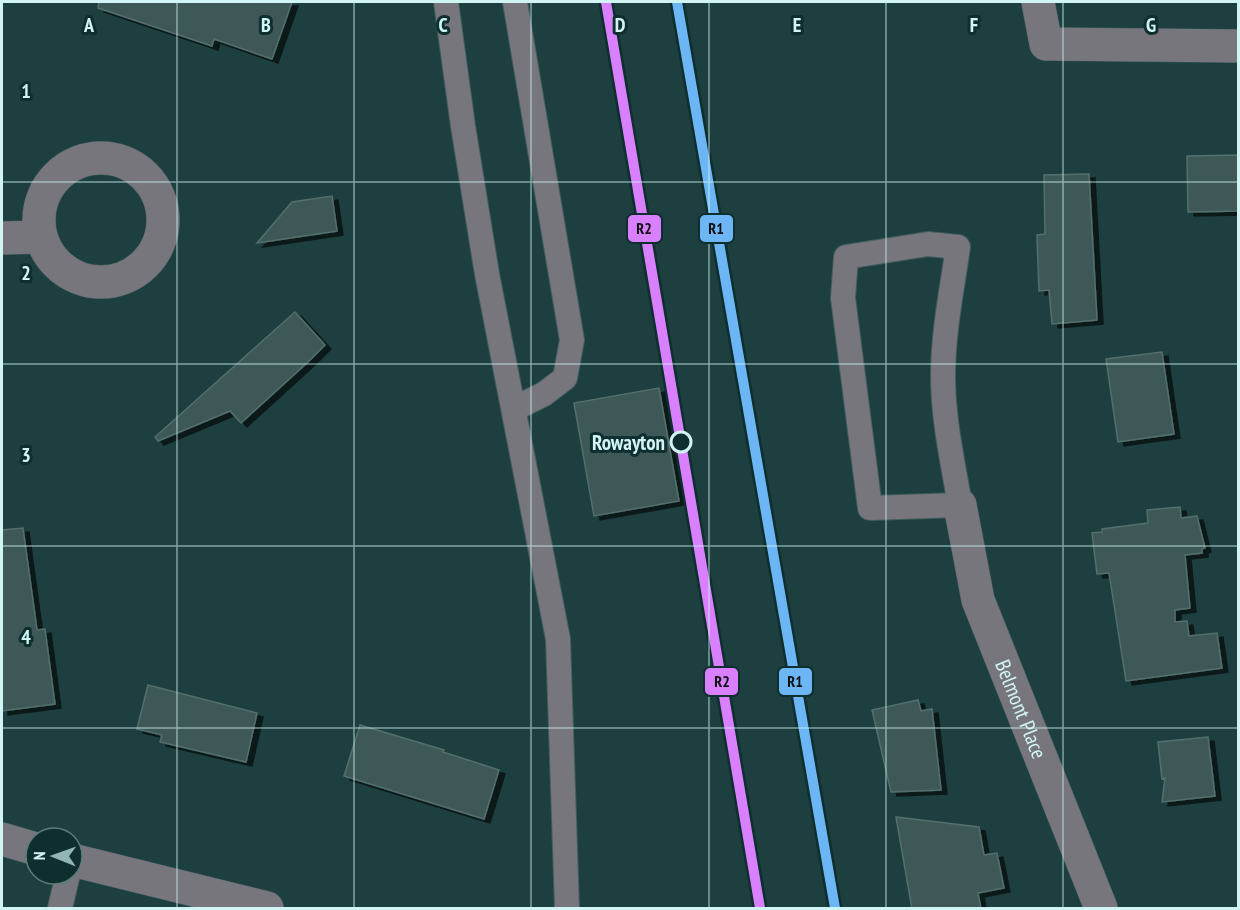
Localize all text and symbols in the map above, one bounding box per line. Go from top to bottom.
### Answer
text: A [83,12,95,38]
text: B [261,12,271,38]
text: C [438,12,448,38]
text: D [615,12,626,38]
text: E [793,12,801,38]
text: F [970,12,978,38]
text: G [1146,12,1156,38]
text: 1 [21,78,31,104]
line badge: R2 [627,214,662,243]
line badge: R1 [699,214,734,243]
text: R2 [636,218,652,238]
text: R1 [708,218,724,238]
text: 2 [21,260,31,286]
place label: Rowayton [592,429,665,456]
marker: Rowayton [670,431,692,453]
text: 3 [21,442,31,468]
text: 4 [21,624,31,650]
street label: Belmont Place [990,655,1053,762]
line badge: R2 [704,667,739,696]
line badge: R1 [778,667,813,696]
text: R2 [714,671,730,691]
text: R1 [787,671,803,691]
north arrow [24,826,84,886]
text: N [29,851,49,860]

